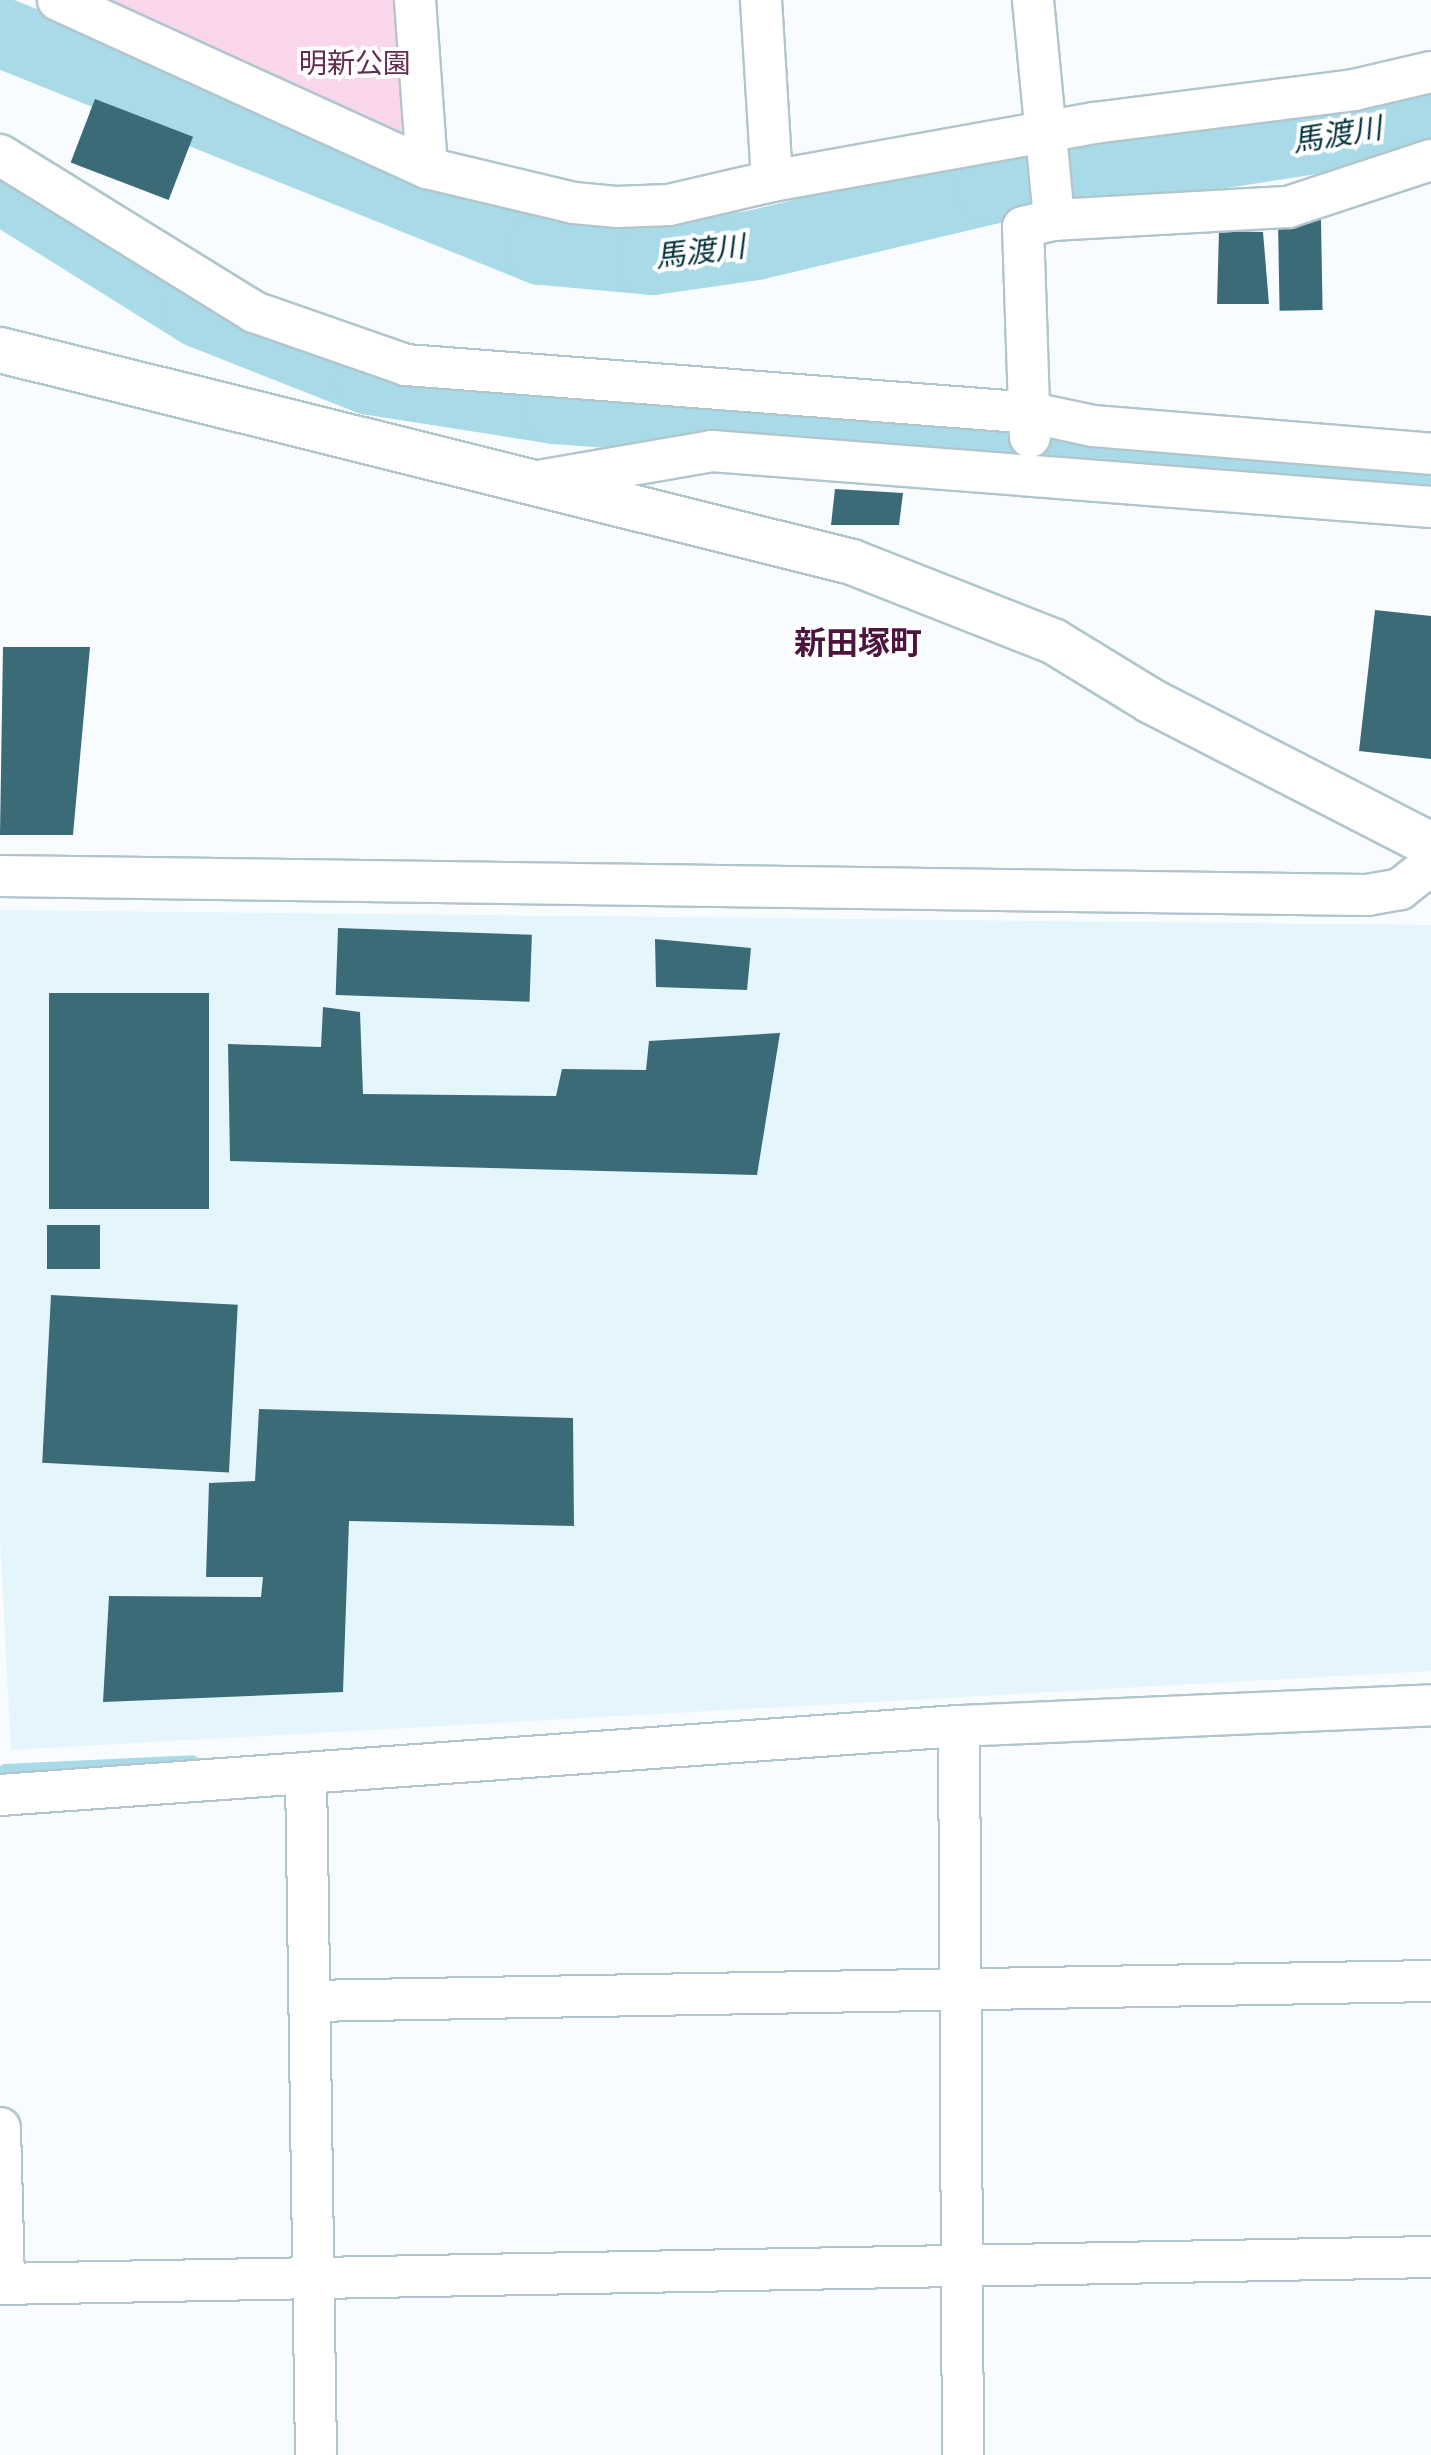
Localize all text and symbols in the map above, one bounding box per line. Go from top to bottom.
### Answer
park label: 明新公園 [299,47,411,81]
water label: 馬渡川 [1290,110,1384,160]
water label: 馬渡川 [653,229,747,275]
district label: 新田塚町 [794,624,922,662]

